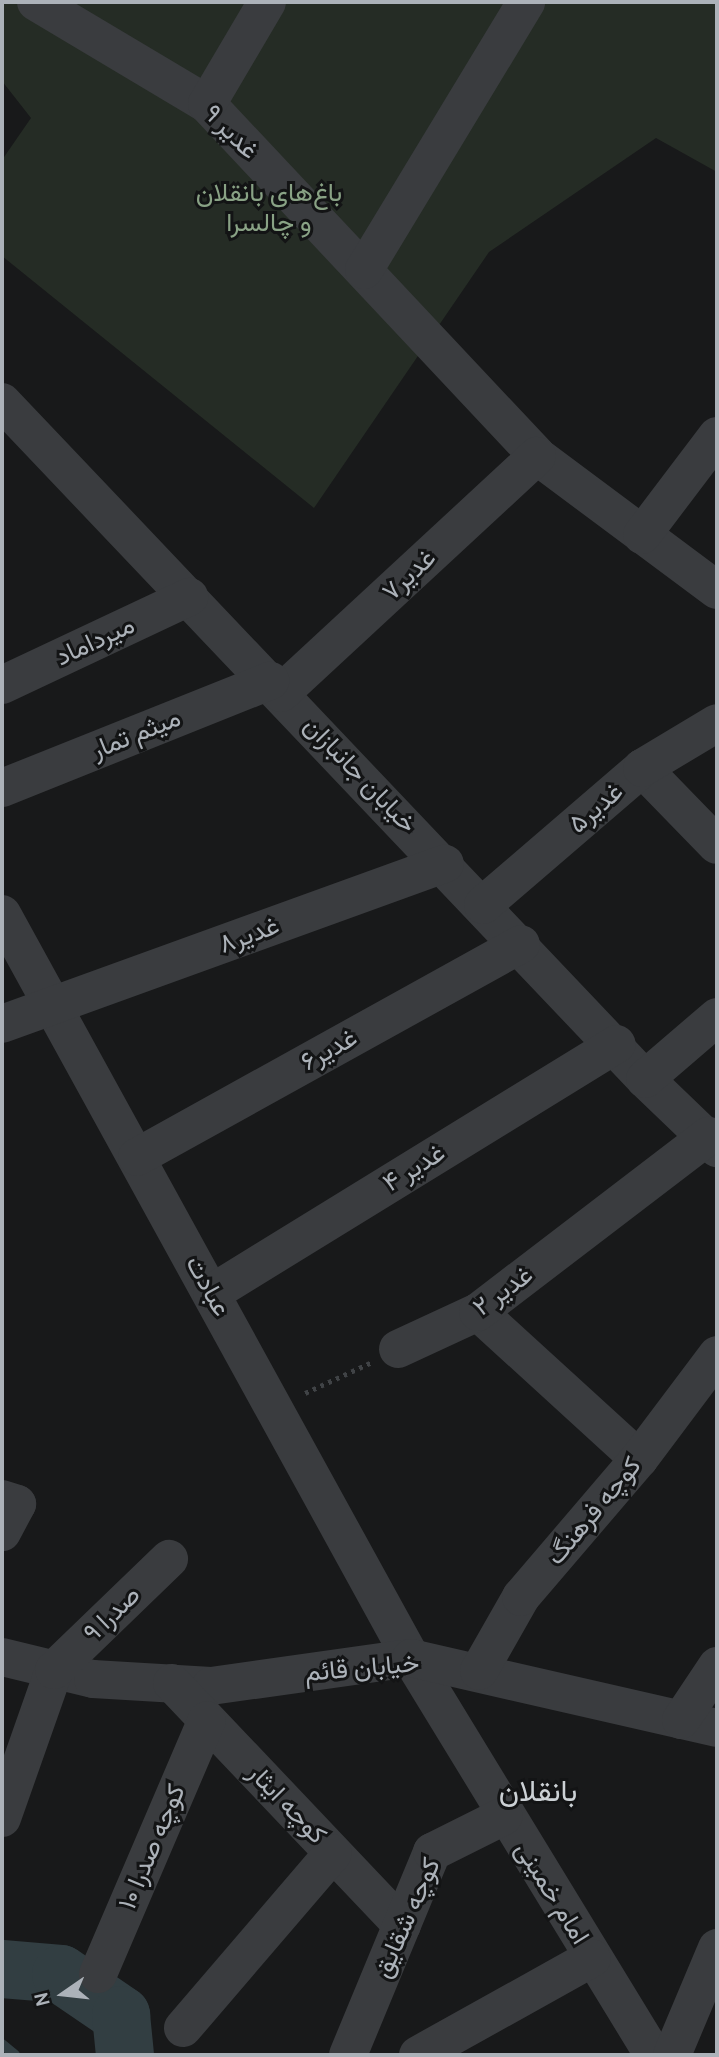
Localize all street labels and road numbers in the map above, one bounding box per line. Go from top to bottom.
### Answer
street label: غدیر ۹ [197,98,265,166]
street label: غدیر۷ [376,543,442,607]
street label: میرداماد [50,609,140,673]
street label: میثم تمار [87,702,185,766]
street label: خیابان جانبازان [297,710,423,840]
street label: غدیر۵ [562,776,630,840]
street label: غدیر۸ [215,910,283,960]
street label: غدیر۶ [296,1022,362,1078]
street label: غدیر ۴ [377,1137,451,1199]
street label: عبادت [179,1250,237,1322]
street label: غدیر ۲ [467,1259,539,1323]
street label: کوچه فرهنگ [540,1451,648,1571]
street label: صدرا ۹ [77,1579,147,1649]
street label: خیابان قائم [304,1647,420,1689]
street label: کوچه ایثار [241,1757,333,1851]
street label: کوچه صدرا ۱۰ [112,1780,192,1914]
street label: امام خمینی [508,1836,596,1950]
street label: کوچه شقایق [367,1853,447,1983]

